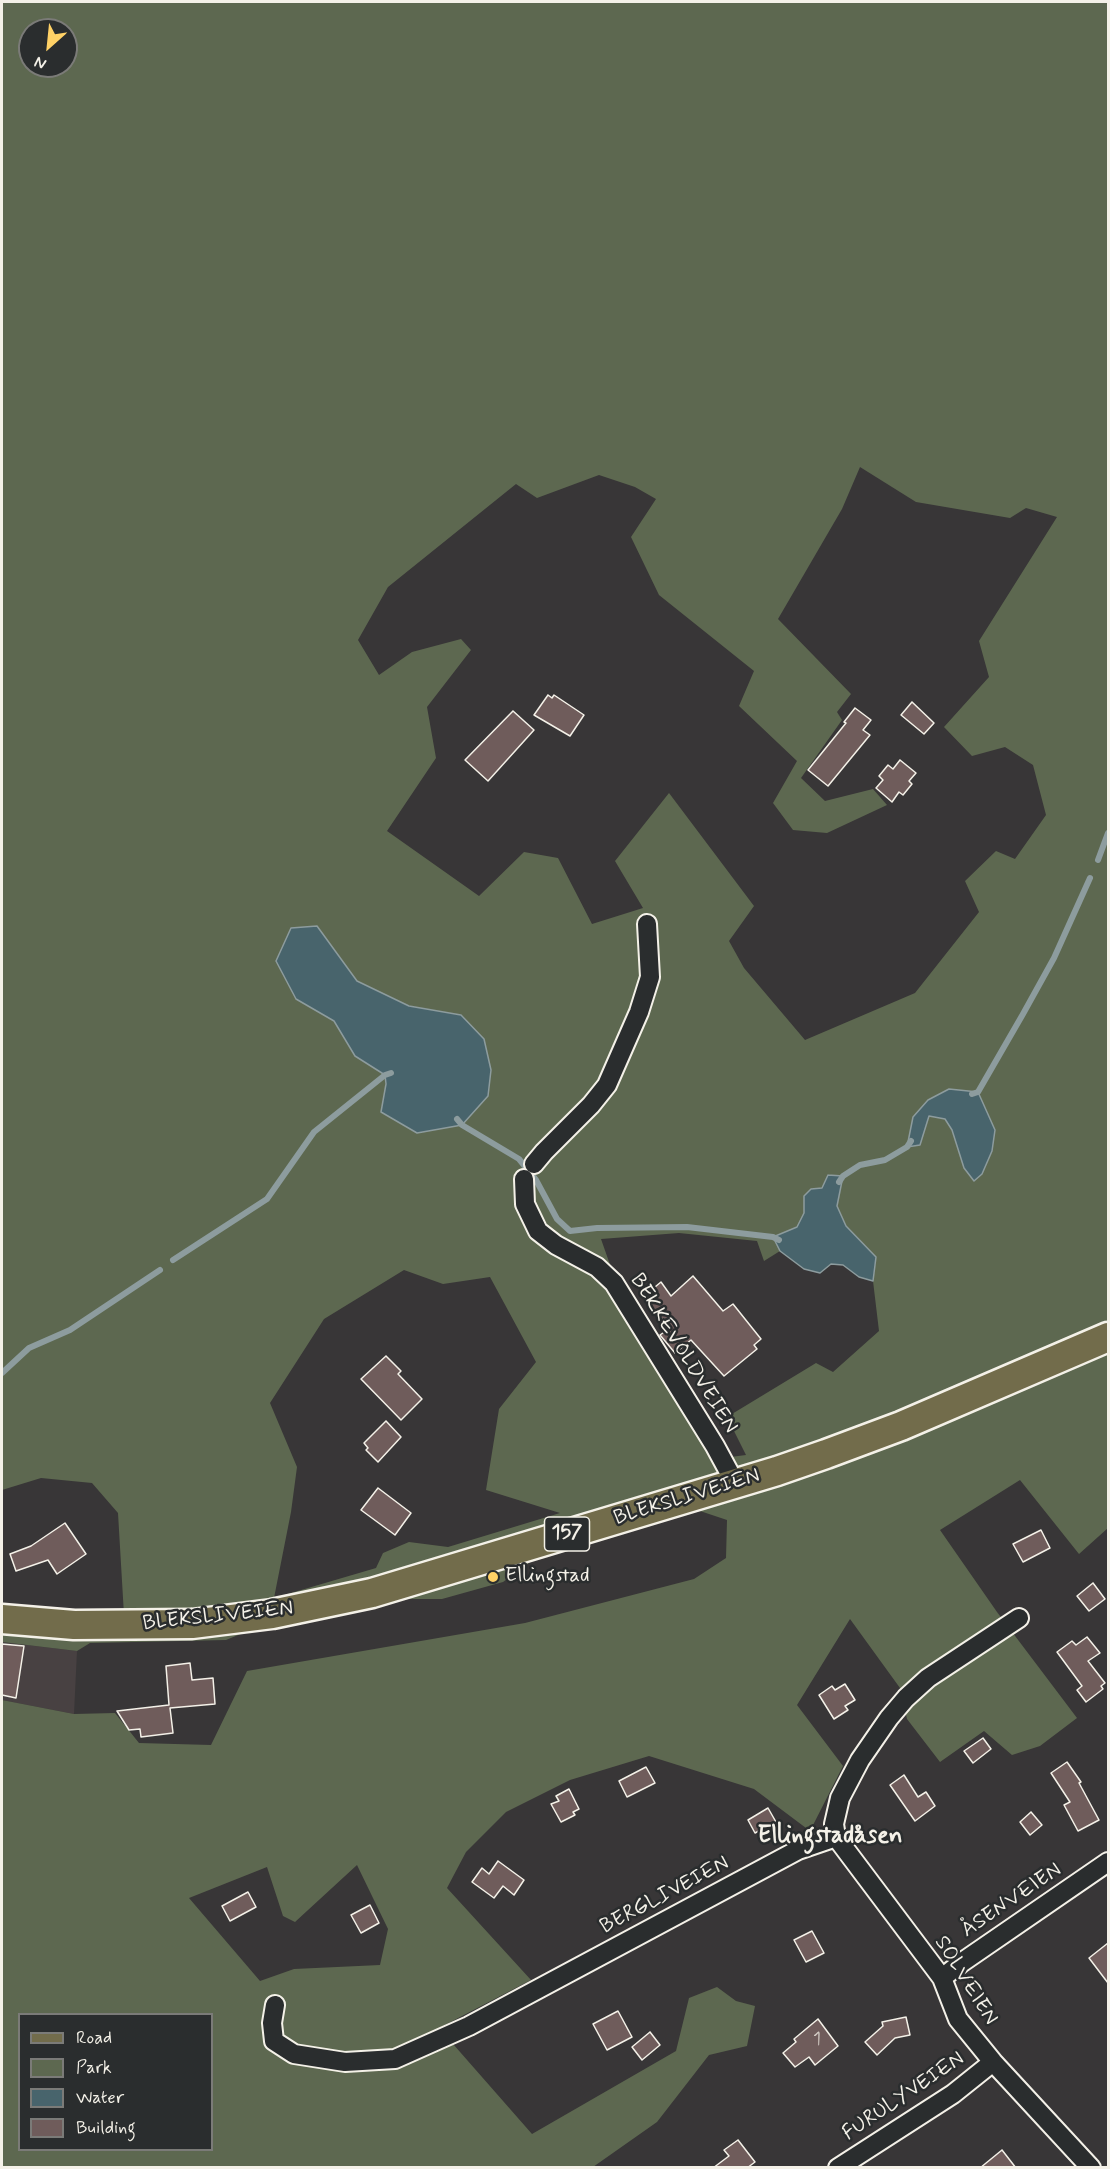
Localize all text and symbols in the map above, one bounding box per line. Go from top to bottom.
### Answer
north arrow [18,18,78,78]
text: N [31,51,50,74]
street label: BEKKEVOLDVEIEN [624,1269,742,1439]
street label: BLEKSLIVEIEN [611,1464,763,1532]
road number: 157 [544,1517,590,1551]
place label: Ellingstad [505,1564,590,1590]
marker: Ellingstad [486,1570,500,1584]
street label: BLEKSLIVEIEN [141,1597,295,1637]
district label: Ellingstadåsen [758,1823,902,1851]
street label: BERGLIVEIEN [596,1851,734,1941]
street label: ÅSENVEIEN [957,1858,1067,1944]
street label: SOLVEIEN [928,1932,1002,2030]
legend [18,2013,213,2151]
text: Road [76,2026,112,2050]
house number: 1 [813,2029,821,2051]
street label: FURULYVEIEN [838,2047,970,2147]
text: Park [76,2056,112,2080]
text: Water [76,2086,124,2110]
text: Building [76,2116,136,2140]

